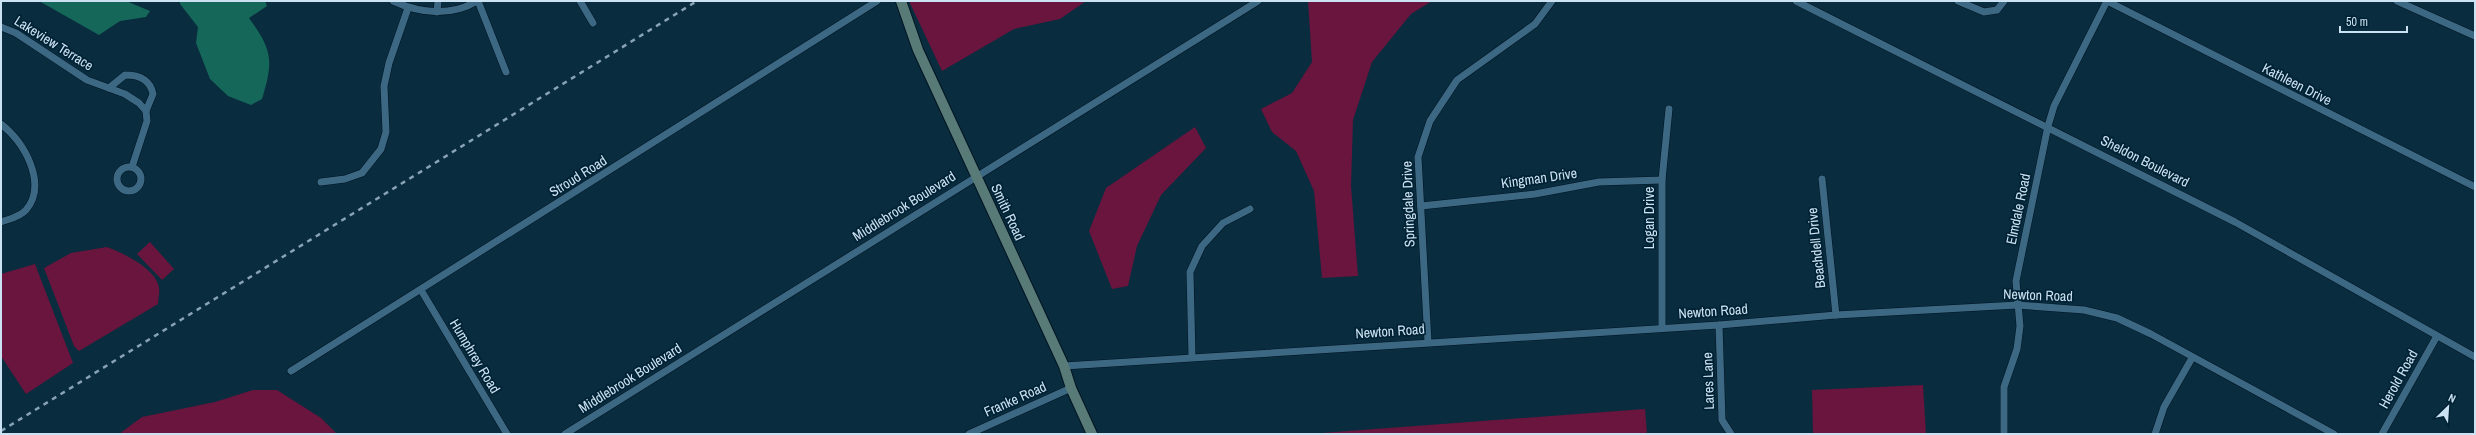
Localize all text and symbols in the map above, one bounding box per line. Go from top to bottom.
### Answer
scale bar [2340,8,2407,34]
street label: Lakeview Terrace [11,12,97,74]
text: 50 m [2346,14,2368,30]
street label: Kathleen Drive [2259,59,2335,109]
street label: Sheldon Boulevard [2098,131,2192,191]
street label: Stroud Road [546,151,610,201]
street label: Springdale Drive [1398,161,1418,247]
street label: Kingman Drive [1500,164,1578,192]
street label: Middlebrook Boulevard [849,167,959,245]
street label: Elmdale Road [2002,172,2034,246]
street label: Smith Road [987,181,1029,243]
street label: Logan Drive [1640,187,1658,249]
street label: Beachdell Drive [1803,207,1829,289]
street label: Newton Road [2003,285,2073,305]
street label: Newton Road [1678,300,1748,322]
street label: Humphrey Road [446,316,504,396]
street label: Newton Road [1355,320,1425,342]
street label: Middlebrook Boulevard [575,339,685,417]
street label: Herold Road [2375,346,2421,412]
street label: Lares Lane [1698,352,1718,410]
street label: Franke Road [981,377,1049,421]
north arrow [2428,387,2468,427]
text: N [2446,390,2458,406]

